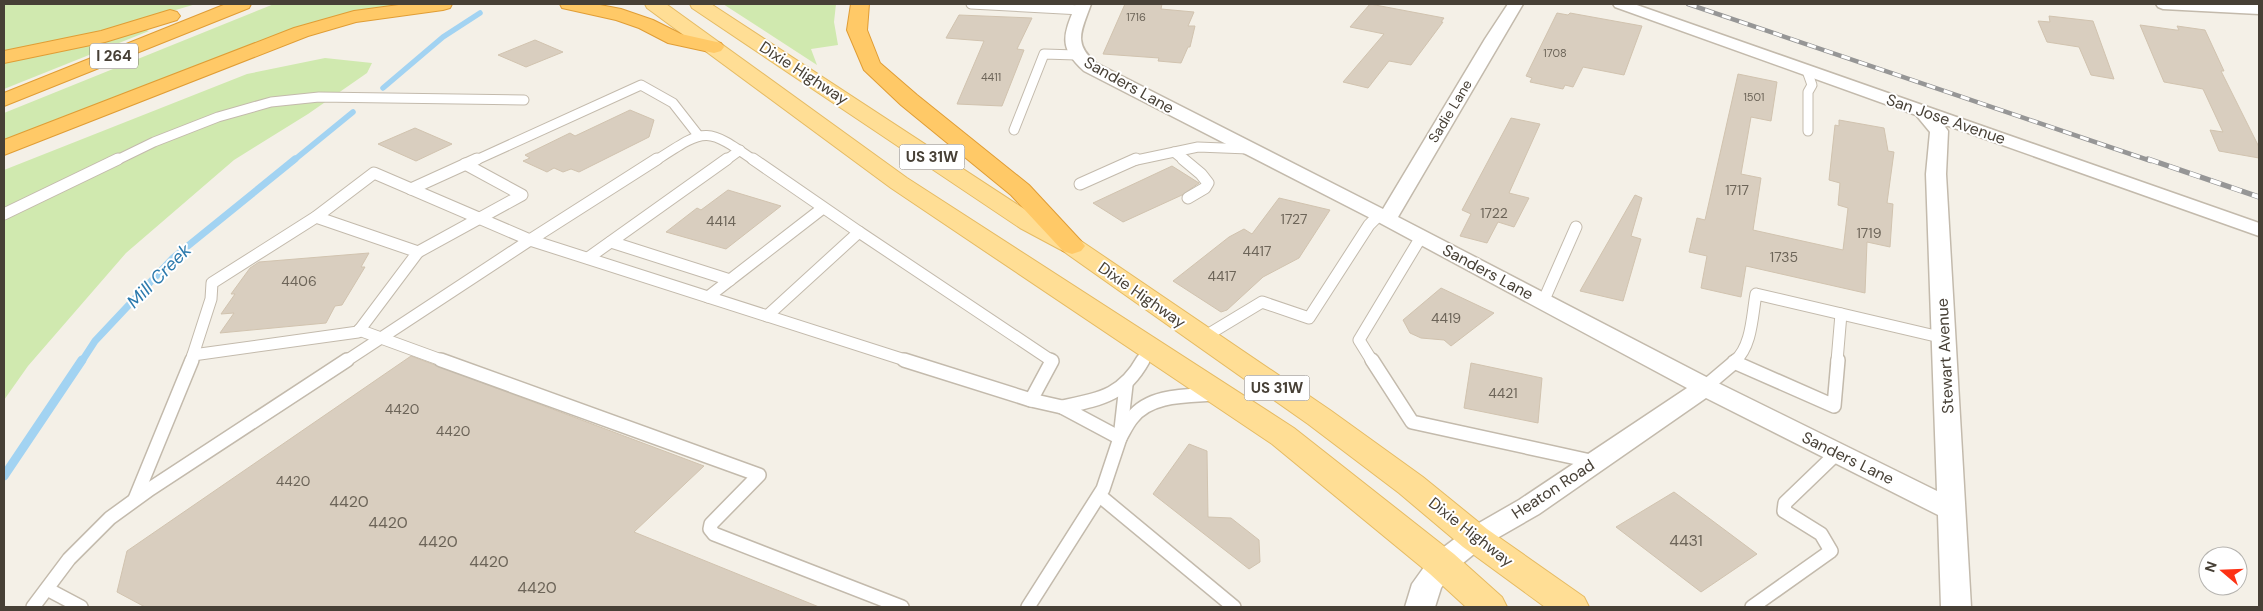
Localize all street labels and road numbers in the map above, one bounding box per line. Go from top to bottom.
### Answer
street label: Dixie Highway [755,36,853,110]
road number: I 264 [90,44,138,68]
street label: Sanders Lane [1080,52,1178,118]
street label: Sadie Lane [1424,76,1476,146]
street label: San Jose Avenue [1884,89,2008,149]
road number: US 31W [900,144,964,170]
street label: Sanders Lane [1439,239,1537,305]
street label: Dixie Highway [1094,257,1190,333]
street label: Stewart Avenue [1931,298,1959,414]
road number: US 31W [1244,376,1310,400]
street label: Sanders Lane [1798,427,1898,489]
street label: Heaton Road [1508,454,1598,524]
street label: Dixie Highway [1424,492,1518,572]

